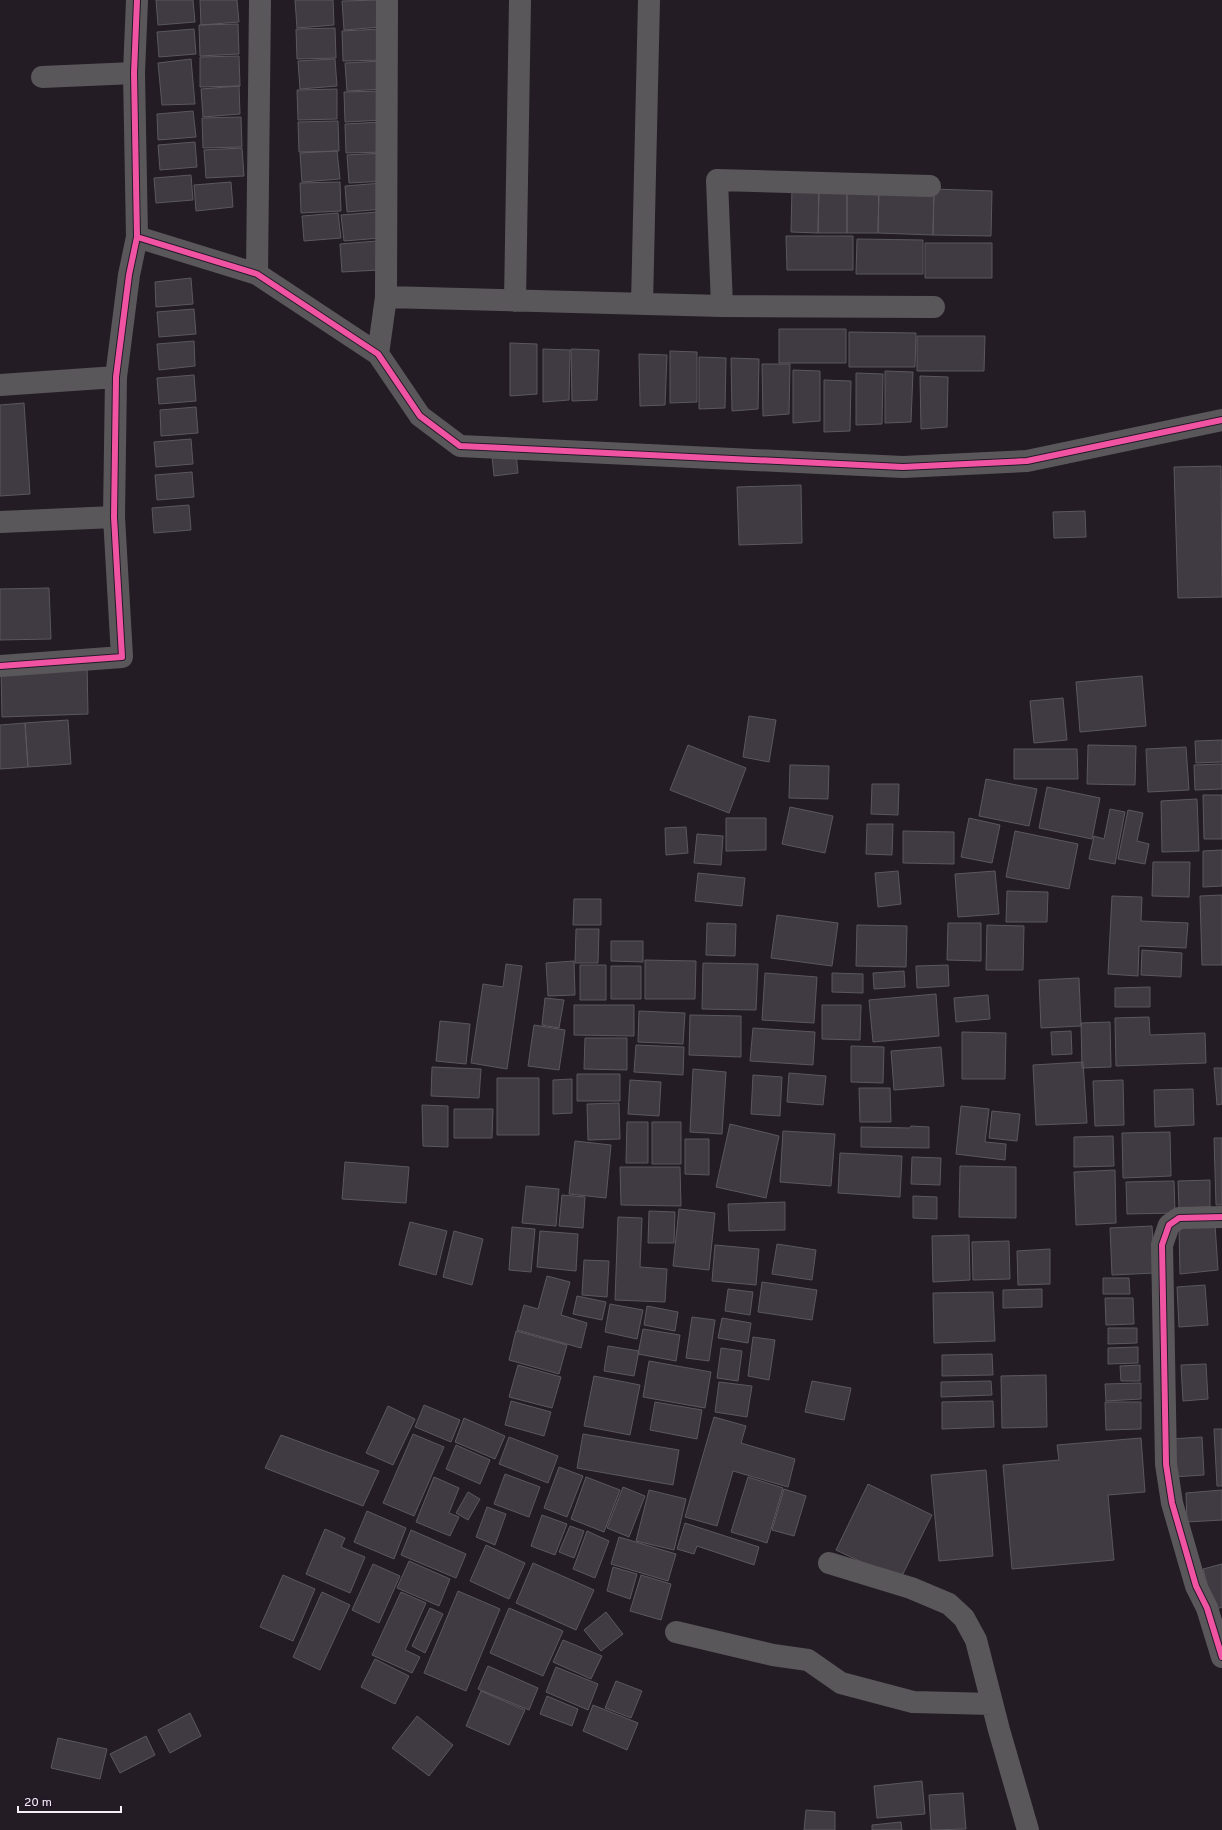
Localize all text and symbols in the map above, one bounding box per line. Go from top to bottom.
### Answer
scale bar [18,1788,121,1814]
text: 20 m [24,1795,52,1811]

